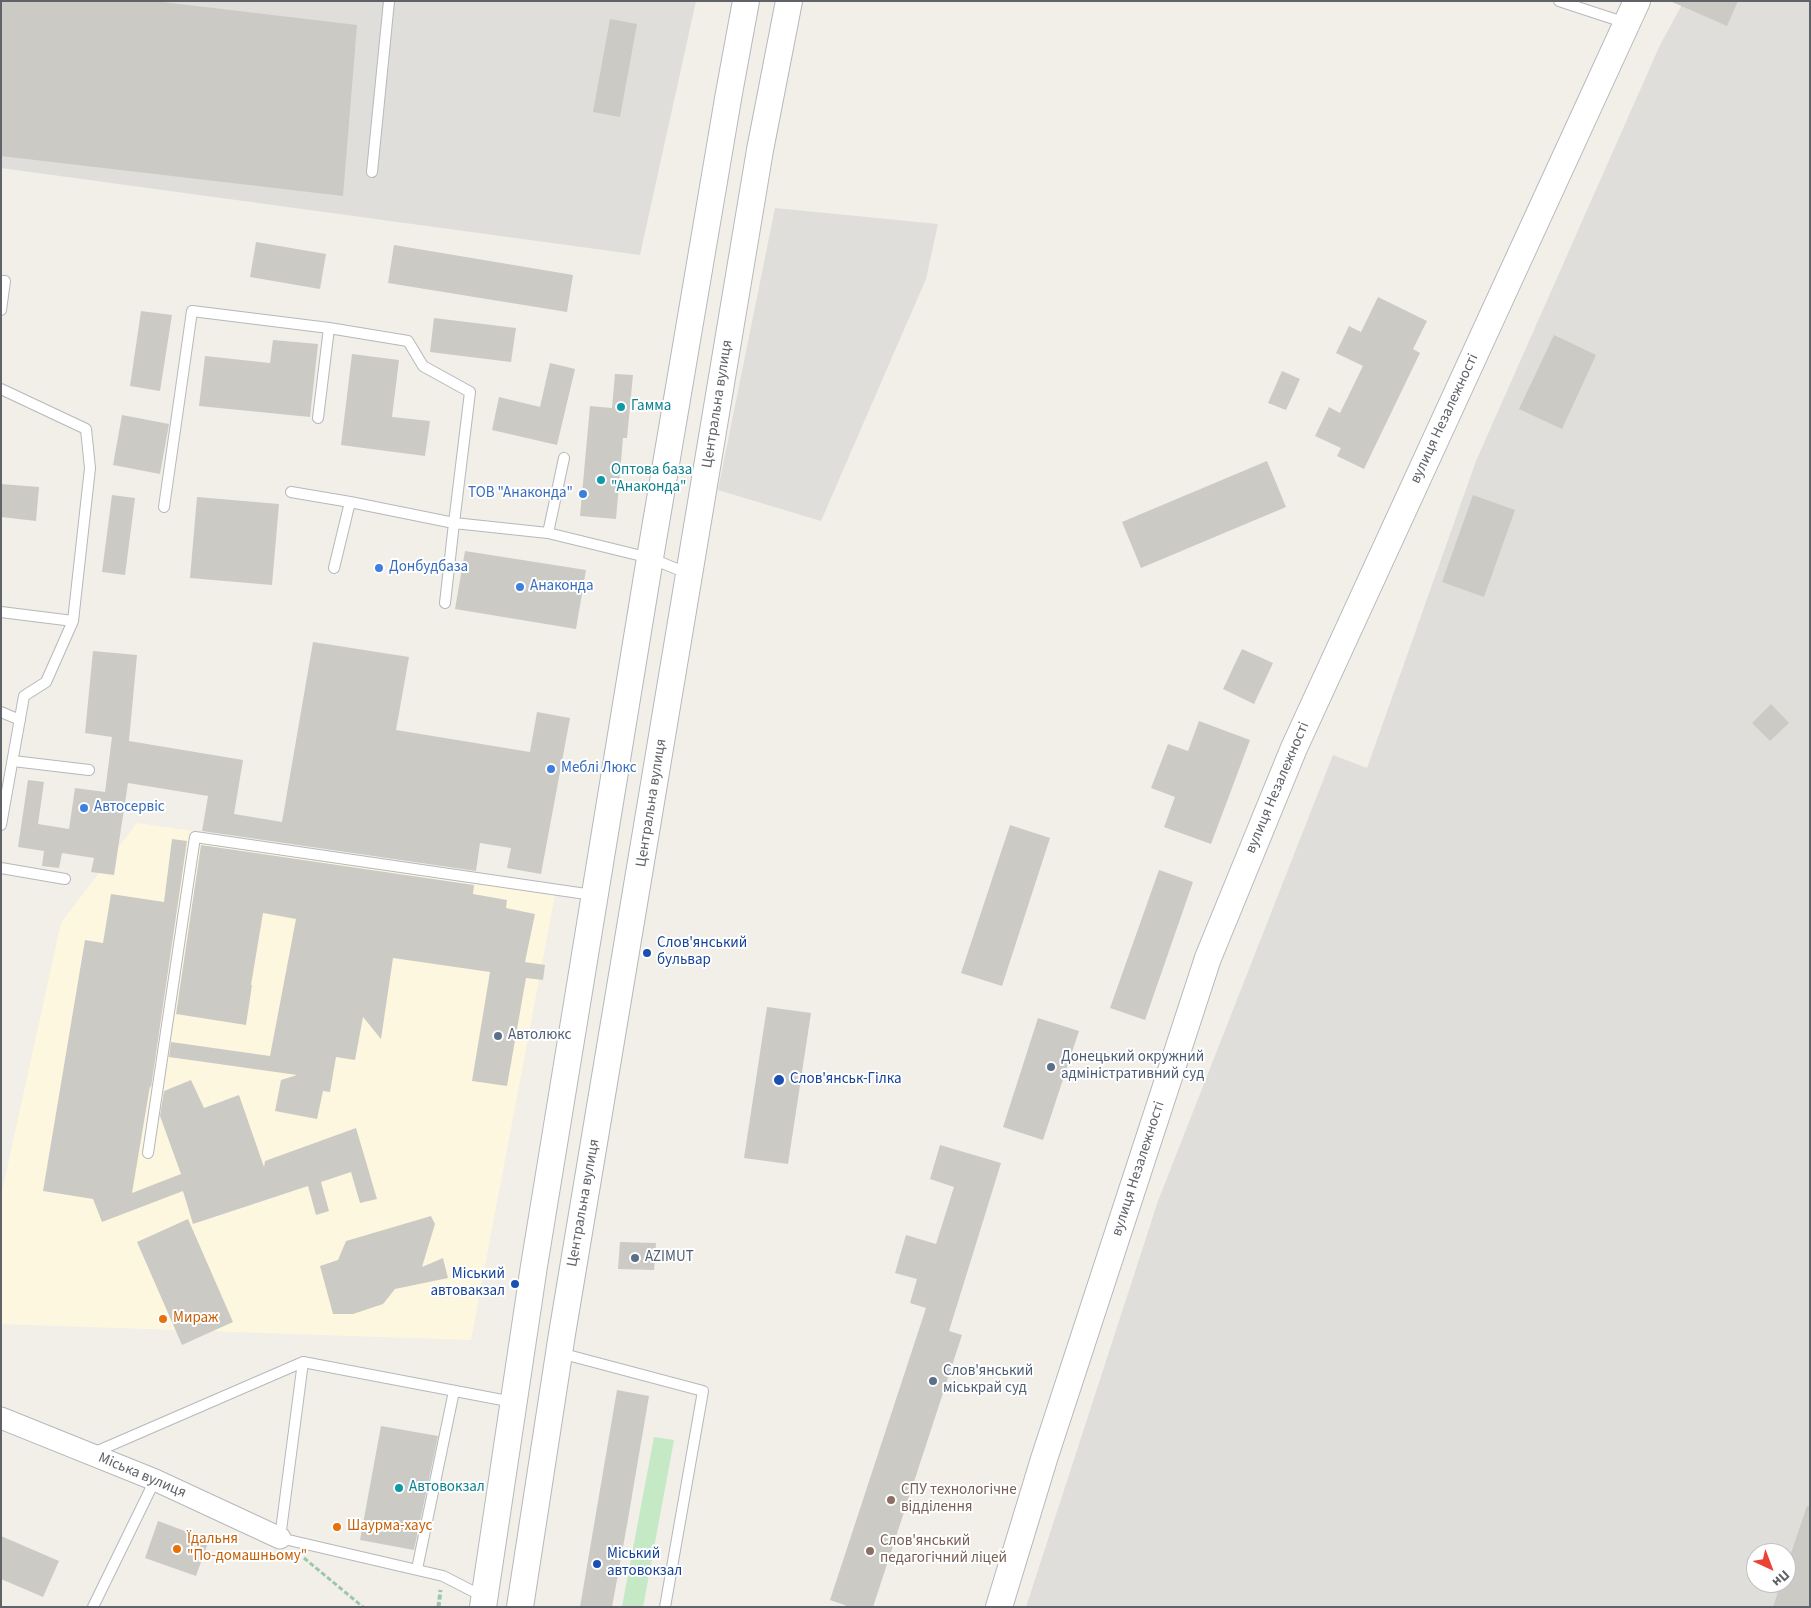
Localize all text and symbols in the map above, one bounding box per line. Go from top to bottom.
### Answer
street label: Центральна вулиця [699,339,737,469]
street label: вулиця Незалежності [1407,351,1483,487]
place label: Гамма [631,398,671,416]
marker: Гамма [615,401,627,413]
place label: Оптова база "Анаконда" [611,462,692,497]
marker: Оптова база "Анаконда" [595,474,607,486]
place label: ТОВ "Анаконда" [468,485,573,503]
marker: ТОВ "Анаконда" [577,488,589,500]
place label: Донбудбаза [389,559,468,577]
marker: Донбудбаза [373,562,385,574]
place label: Анаконда [530,578,593,596]
marker: Анаконда [514,581,526,593]
street label: вулиця Незалежності [1242,720,1314,856]
street label: Центральна вулиця [633,738,671,868]
place label: Меблі Люкс [561,760,637,778]
marker: Меблі Люкс [545,763,557,775]
place label: Автосервіс [94,799,165,817]
marker: Автосервіс [78,802,90,814]
place label: Слов'янський бульвар [657,935,747,970]
marker: Слов'янський бульвар [641,947,653,959]
place label: Автолюкс [508,1027,571,1045]
marker: Автолюкс [492,1030,504,1042]
place label: Донецький окружний адміністративний суд [1061,1049,1204,1084]
marker: Донецький окружний адміністративний суд [1045,1061,1057,1073]
place label: Слов'янськ-Гілка [790,1071,902,1089]
marker: Слов'янськ-Гілка [772,1073,786,1087]
street label: вулиця Незалежності [1109,1099,1169,1239]
street label: Центральна вулиця [564,1138,604,1268]
place label: AZIMUT [645,1249,694,1267]
marker: AZIMUT [629,1252,641,1264]
place label: Міський автовакзал [430,1266,505,1301]
marker: Міський автовакзал [509,1278,521,1290]
place label: Мираж [173,1310,218,1328]
marker: Мираж [157,1313,169,1325]
place label: Слов'янський міськрай суд [943,1363,1033,1398]
marker: Слов'янський міськрай суд [927,1375,939,1387]
street label: Міська вулиця [95,1449,189,1503]
place label: Автовокзал [409,1479,485,1497]
marker: Автовокзал [393,1482,405,1494]
place label: СПУ технологічне відділення [901,1482,1017,1517]
marker: СПУ технологічне відділення [885,1494,897,1506]
place label: Шаурма-хаус [347,1518,432,1536]
marker: Шаурма-хаус [331,1521,343,1533]
place label: Їдальня "По-домашньому" [187,1531,307,1566]
place label: Слов'янський педагогічний ліцей [880,1533,1007,1568]
marker: Їдальня "По-домашньому" [171,1543,183,1555]
north arrow [1746,1543,1796,1593]
marker: Слов'янський педагогічний ліцей [864,1545,876,1557]
place label: Міський автовокзал [607,1546,682,1581]
marker: Міський автовокзал [591,1558,603,1570]
text: Пн [1767,1565,1794,1591]

